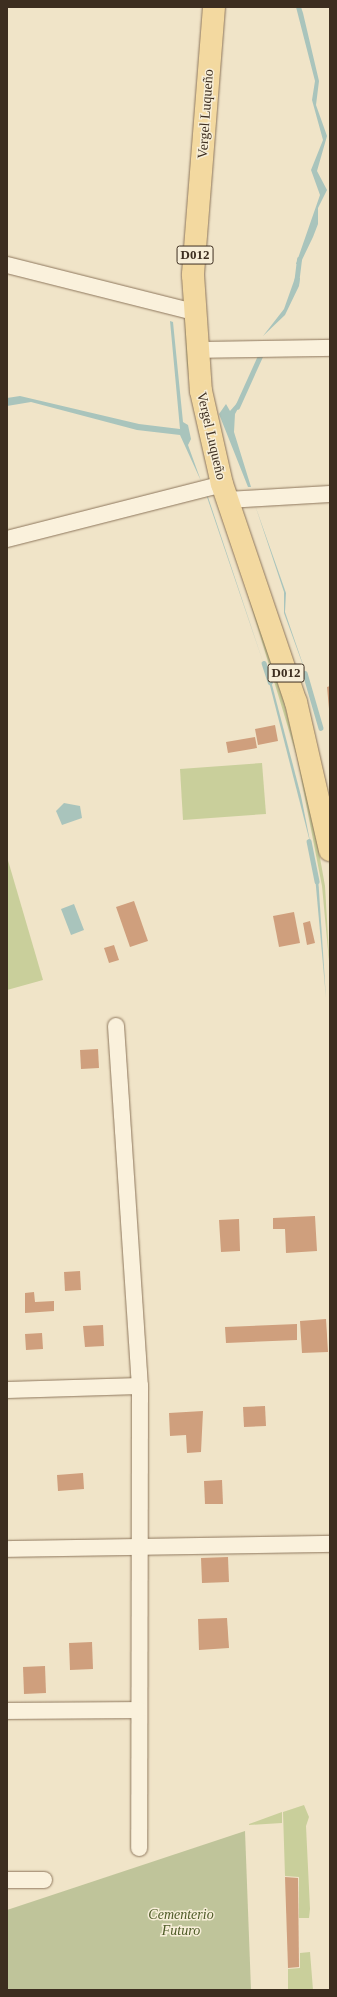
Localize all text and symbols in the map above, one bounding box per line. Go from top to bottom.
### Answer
street label: Vergel Luqueño [194,69,218,159]
road number: D012 [176,244,214,266]
street label: Vergel Luqueño [193,390,229,482]
road number: D012 [267,662,305,684]
park label: Cementerio Futuro [148,1907,214,1940]

